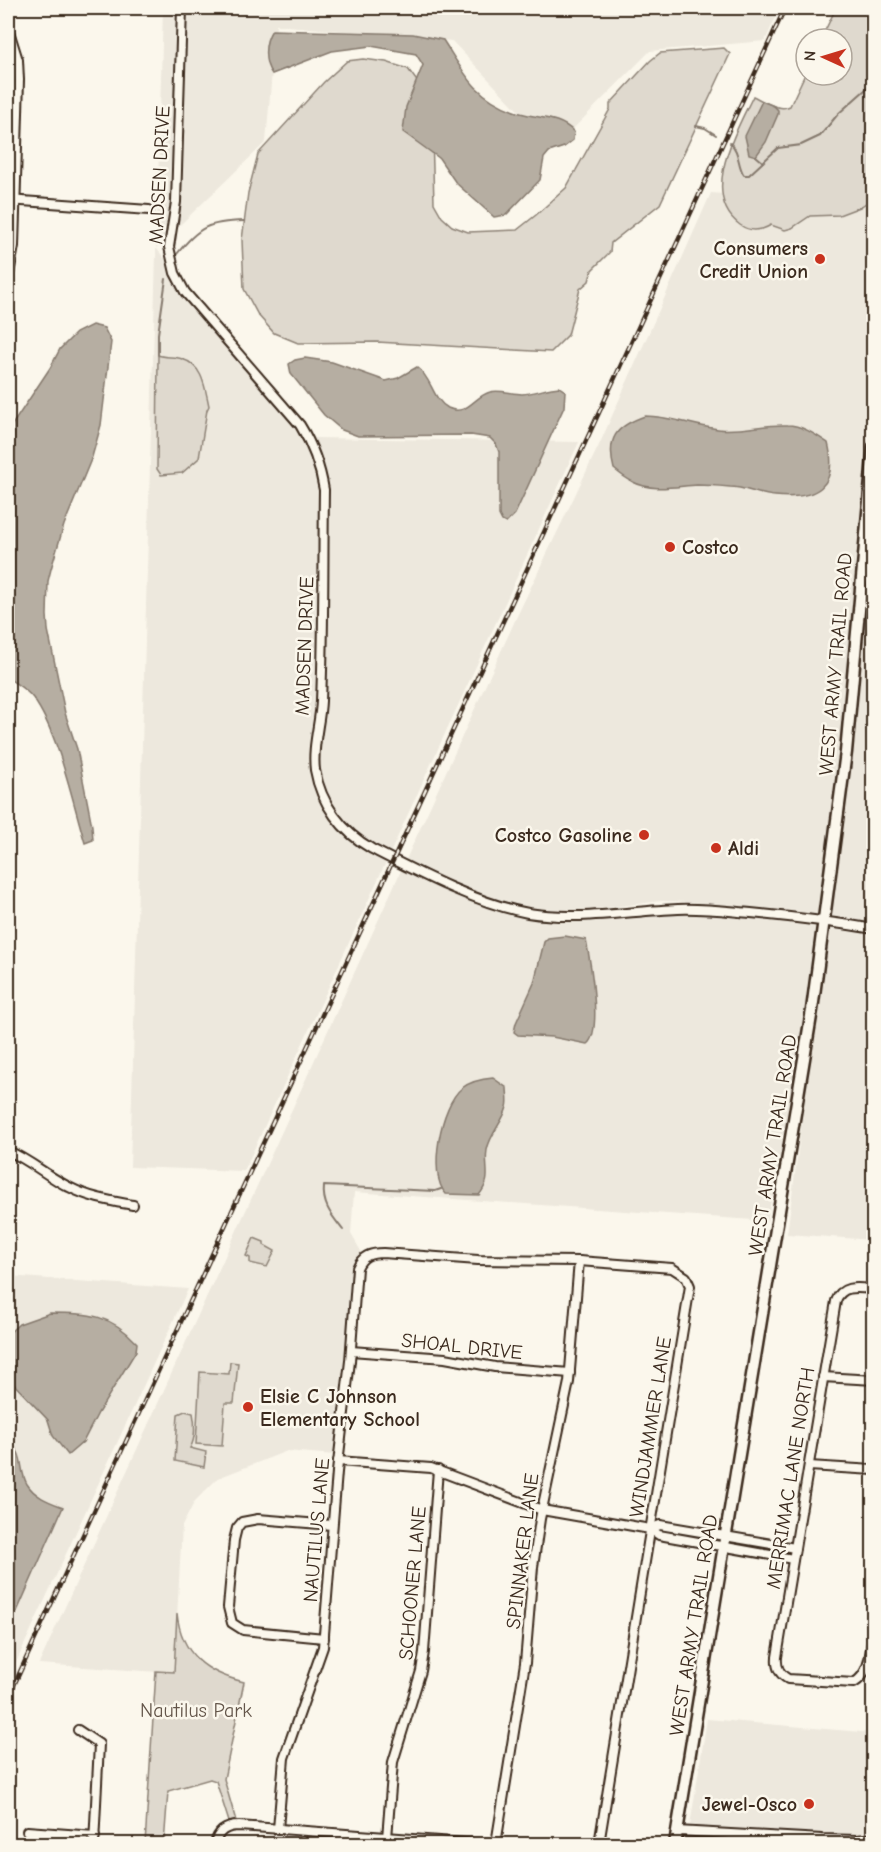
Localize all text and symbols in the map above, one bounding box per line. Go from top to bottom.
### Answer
north arrow [794,27,854,87]
text: N [801,50,819,62]
street label: MADSEN DRIVE [144,105,175,245]
place label: Consumers Credit Union [699,237,808,283]
marker: Consumers Credit Union [813,252,827,266]
place label: Costco [682,536,739,559]
marker: Costco [663,540,677,554]
street label: WEST ARMY TRAIL ROAD [814,552,857,777]
street label: MADSEN DRIVE [291,576,318,716]
place label: Costco Gasoline [495,824,632,847]
marker: Costco Gasoline [637,828,651,842]
place label: Aldi [728,837,759,860]
marker: Aldi [709,841,723,855]
street label: WEST ARMY TRAIL ROAD [744,1033,801,1257]
street label: SHOAL DRIVE [400,1329,524,1364]
street label: WINDJAMMER LANE [625,1335,676,1519]
street label: MERRIMAC LANE NORTH [762,1366,819,1591]
place label: Elsie C Johnson Elementary School [260,1385,420,1431]
marker: Elsie C Johnson Elementary School [241,1400,255,1414]
street label: NAUTILUS LANE [299,1457,334,1603]
street label: SPINNAKER LANE [502,1472,543,1630]
street label: SCHOONER LANE [394,1505,431,1661]
street label: WEST ARMY TRAIL ROAD [665,1513,722,1737]
park label: Nautilus Park [140,1699,252,1722]
place label: Jewel-Osco [702,1793,797,1816]
marker: Jewel-Osco [802,1797,816,1811]

